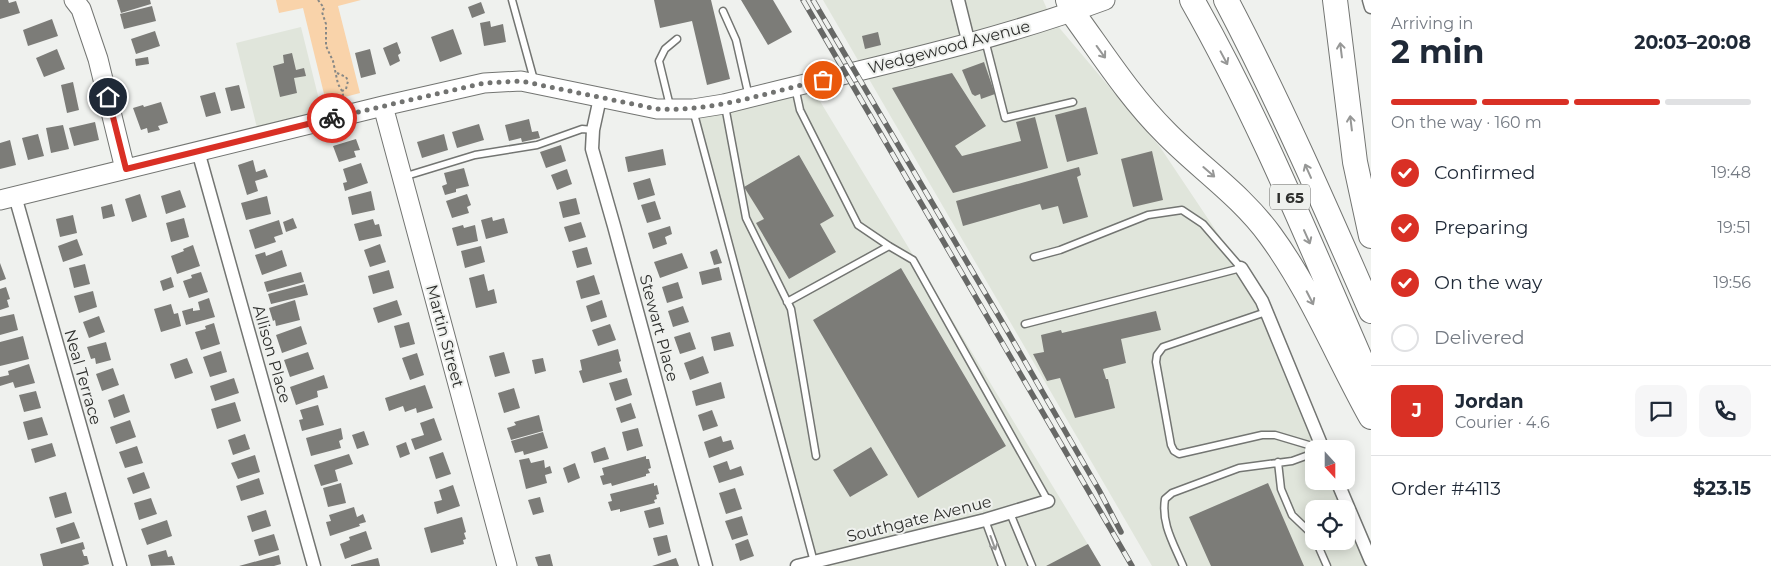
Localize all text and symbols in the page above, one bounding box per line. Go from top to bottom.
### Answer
text: Arriving in [1391,14,1473,33]
street label: Wedgewood Avenue [866,16,1032,78]
text: 20:03–20:08 [1634,31,1751,54]
text: 2 min [1391,32,1484,71]
one-way arrow [1336,42,1346,58]
one-way arrow [1096,45,1106,59]
one-way arrow [1219,50,1229,65]
pin [802,59,844,101]
icon: bag [809,66,837,94]
pin [87,76,129,118]
icon: home [94,83,122,111]
courier [307,93,357,143]
icon: bike [318,104,346,132]
text: On the way · 160 m [1391,113,1542,132]
one-way arrow [1345,116,1355,132]
icon: check [1391,159,1419,187]
text: Confirmed [1434,161,1535,184]
text: 19:48 [1711,163,1751,182]
one-way arrow [1303,164,1313,179]
one-way arrow [1202,166,1215,177]
road number: I 65 [1270,184,1310,210]
icon: check [1391,214,1419,242]
text: Preparing [1434,216,1529,239]
text: 19:51 [1717,218,1751,237]
one-way arrow [1302,229,1312,244]
icon: check [1391,269,1419,297]
text: On the way [1434,271,1542,294]
street label: Stewart Place [636,272,682,384]
text: 19:56 [1713,273,1751,292]
street label: Martin Street [422,283,468,390]
one-way arrow [1306,290,1315,305]
street label: Allison Place [249,303,295,405]
text: Delivered [1434,326,1525,349]
street label: Neal Terrace [60,327,106,427]
button: chat [1635,385,1687,437]
button: phone [1699,385,1751,437]
text: Jordan [1455,390,1524,413]
text: J [1412,399,1422,422]
text: Courier · 4.6 [1455,413,1550,432]
north arrow [1305,440,1355,490]
map controls [1305,440,1355,550]
text: Order #4113 [1391,477,1501,500]
text: $23.15 [1693,477,1751,500]
street label: Southgate Avenue [845,492,993,546]
button: locate [1305,500,1355,550]
one-way arrow [989,535,998,550]

